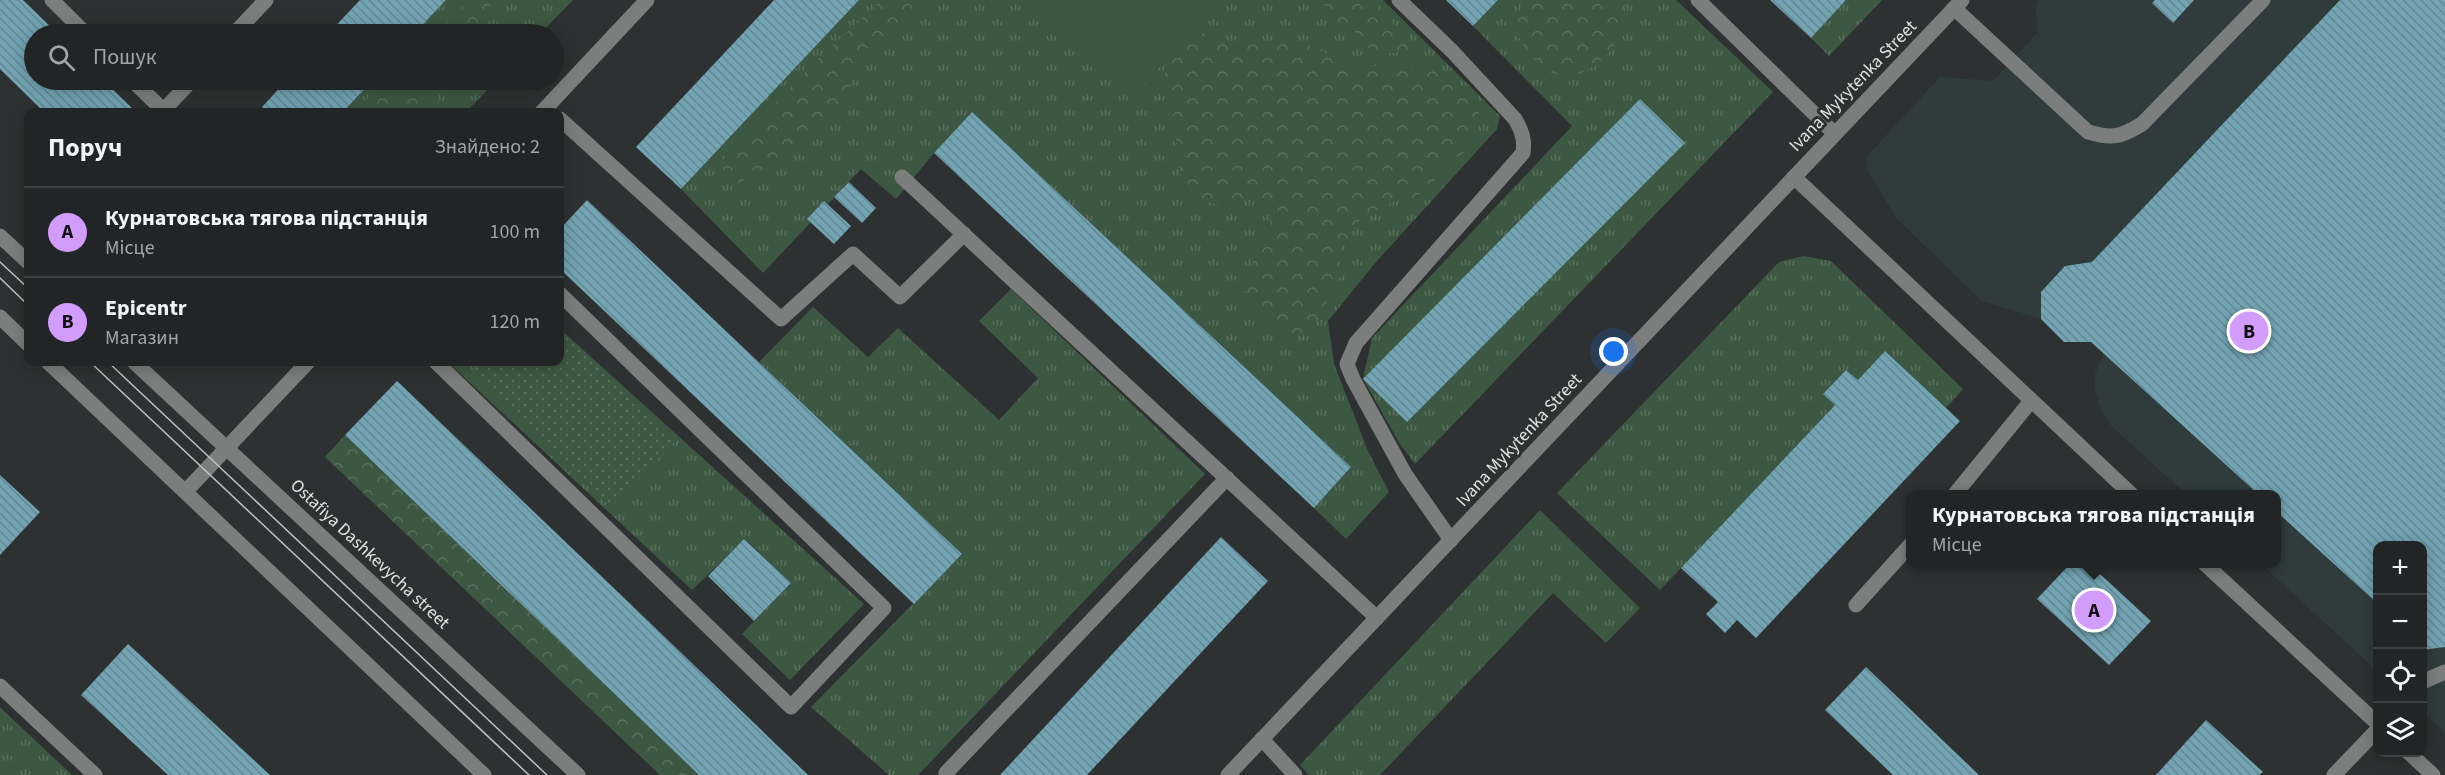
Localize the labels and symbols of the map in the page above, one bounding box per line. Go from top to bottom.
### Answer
street label: Ivana Mykytenka Street [1783,15,1923,157]
pin: B [2230,308,2268,354]
your location [1599,337,1628,366]
street label: Ivana Mykytenka Street [1450,368,1588,512]
street label: Ostafiya Dashkevycha street [285,473,455,635]
pin: A [2074,588,2114,632]

